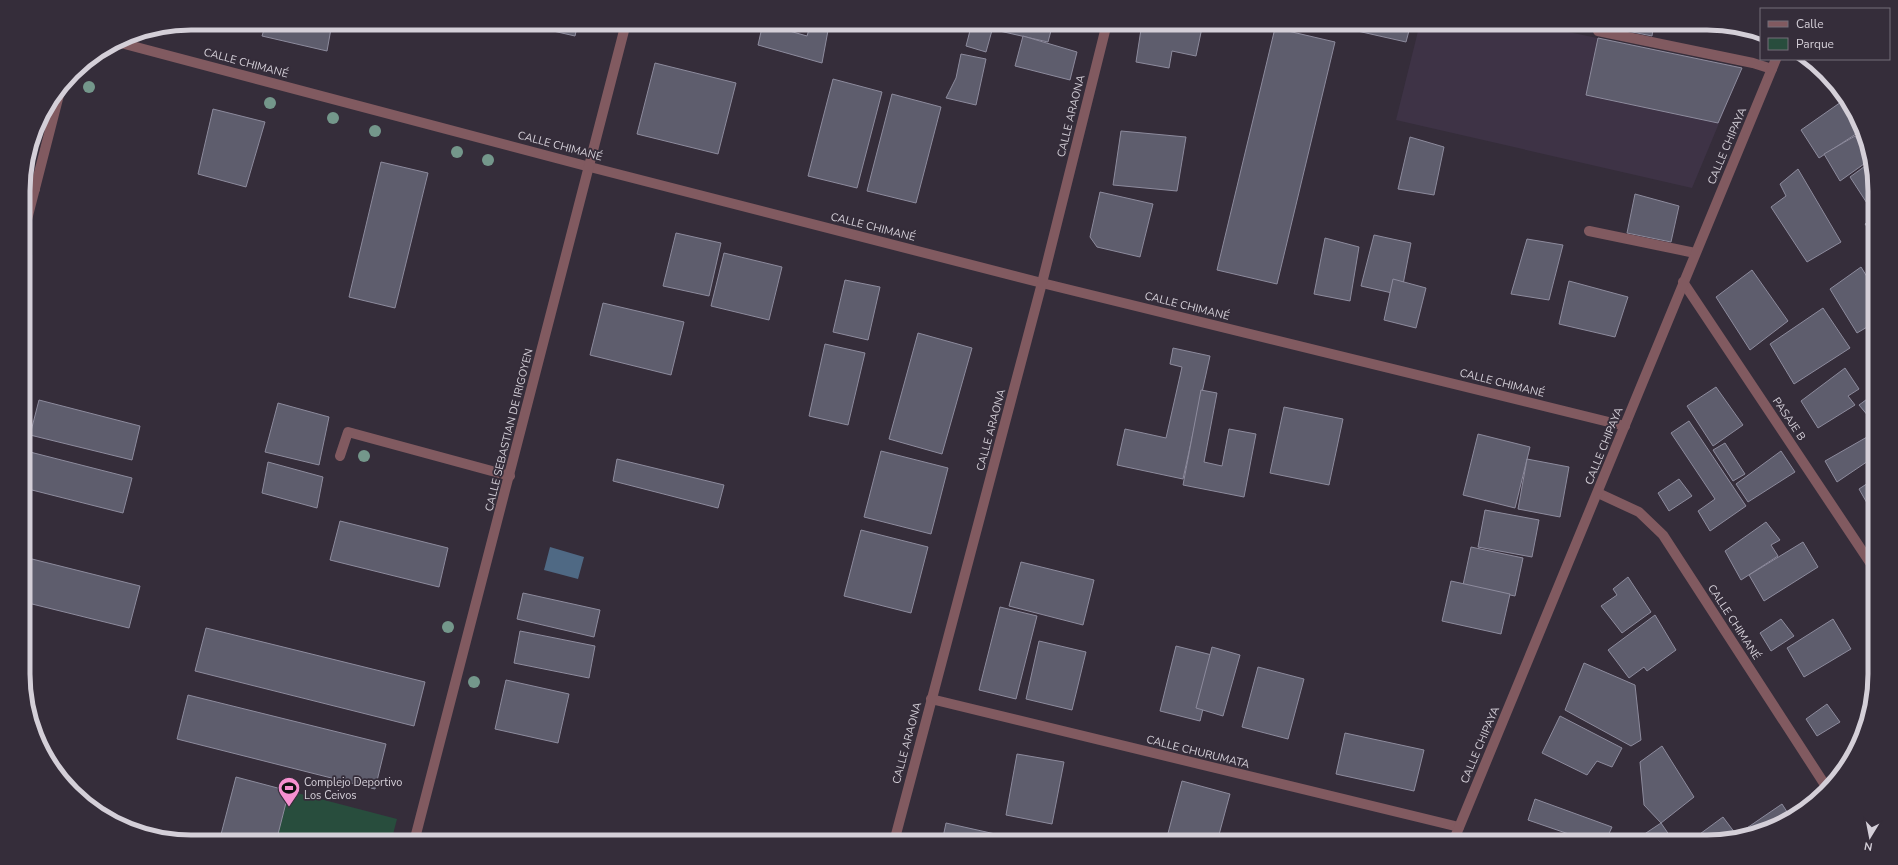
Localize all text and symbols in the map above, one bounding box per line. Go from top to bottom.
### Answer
legend [1760,8,1890,60]
text: Calle [1796,16,1824,32]
text: Parque [1796,36,1834,52]
street label: CALLE CHIMANÉ [202,44,290,82]
street label: CALLE ARAONA [1054,73,1088,159]
street label: CALLE CHIPAYA [1704,105,1750,187]
street label: CALLE CHIMANÉ [516,127,604,165]
street label: CALLE CHIMANÉ [829,208,917,245]
street label: CALLE CHIMANÉ [1143,287,1231,324]
street label: CALLE SEBASTIAN DE IRIGOYEN [481,347,537,513]
street label: CALLE CHIMANÉ [1458,364,1546,401]
street label: CALLE ARAONA [973,387,1009,473]
street label: PASAJE B [1769,394,1809,444]
street label: CALLE CHIPAYA [1582,405,1626,487]
street label: CALLE CHIMANÉ [1704,581,1765,663]
street label: CALLE ARAONA [889,700,925,786]
street label: CALLE CHIPAYA [1457,704,1503,786]
street label: CALLE CHURUMATA [1145,732,1251,772]
sports icon: Complejo Deportivo Los Ceivos [276,775,302,808]
place label: Complejo Deportivo Los Ceivos [304,775,402,803]
north arrow [1850,817,1890,857]
text: N [1863,838,1874,854]

